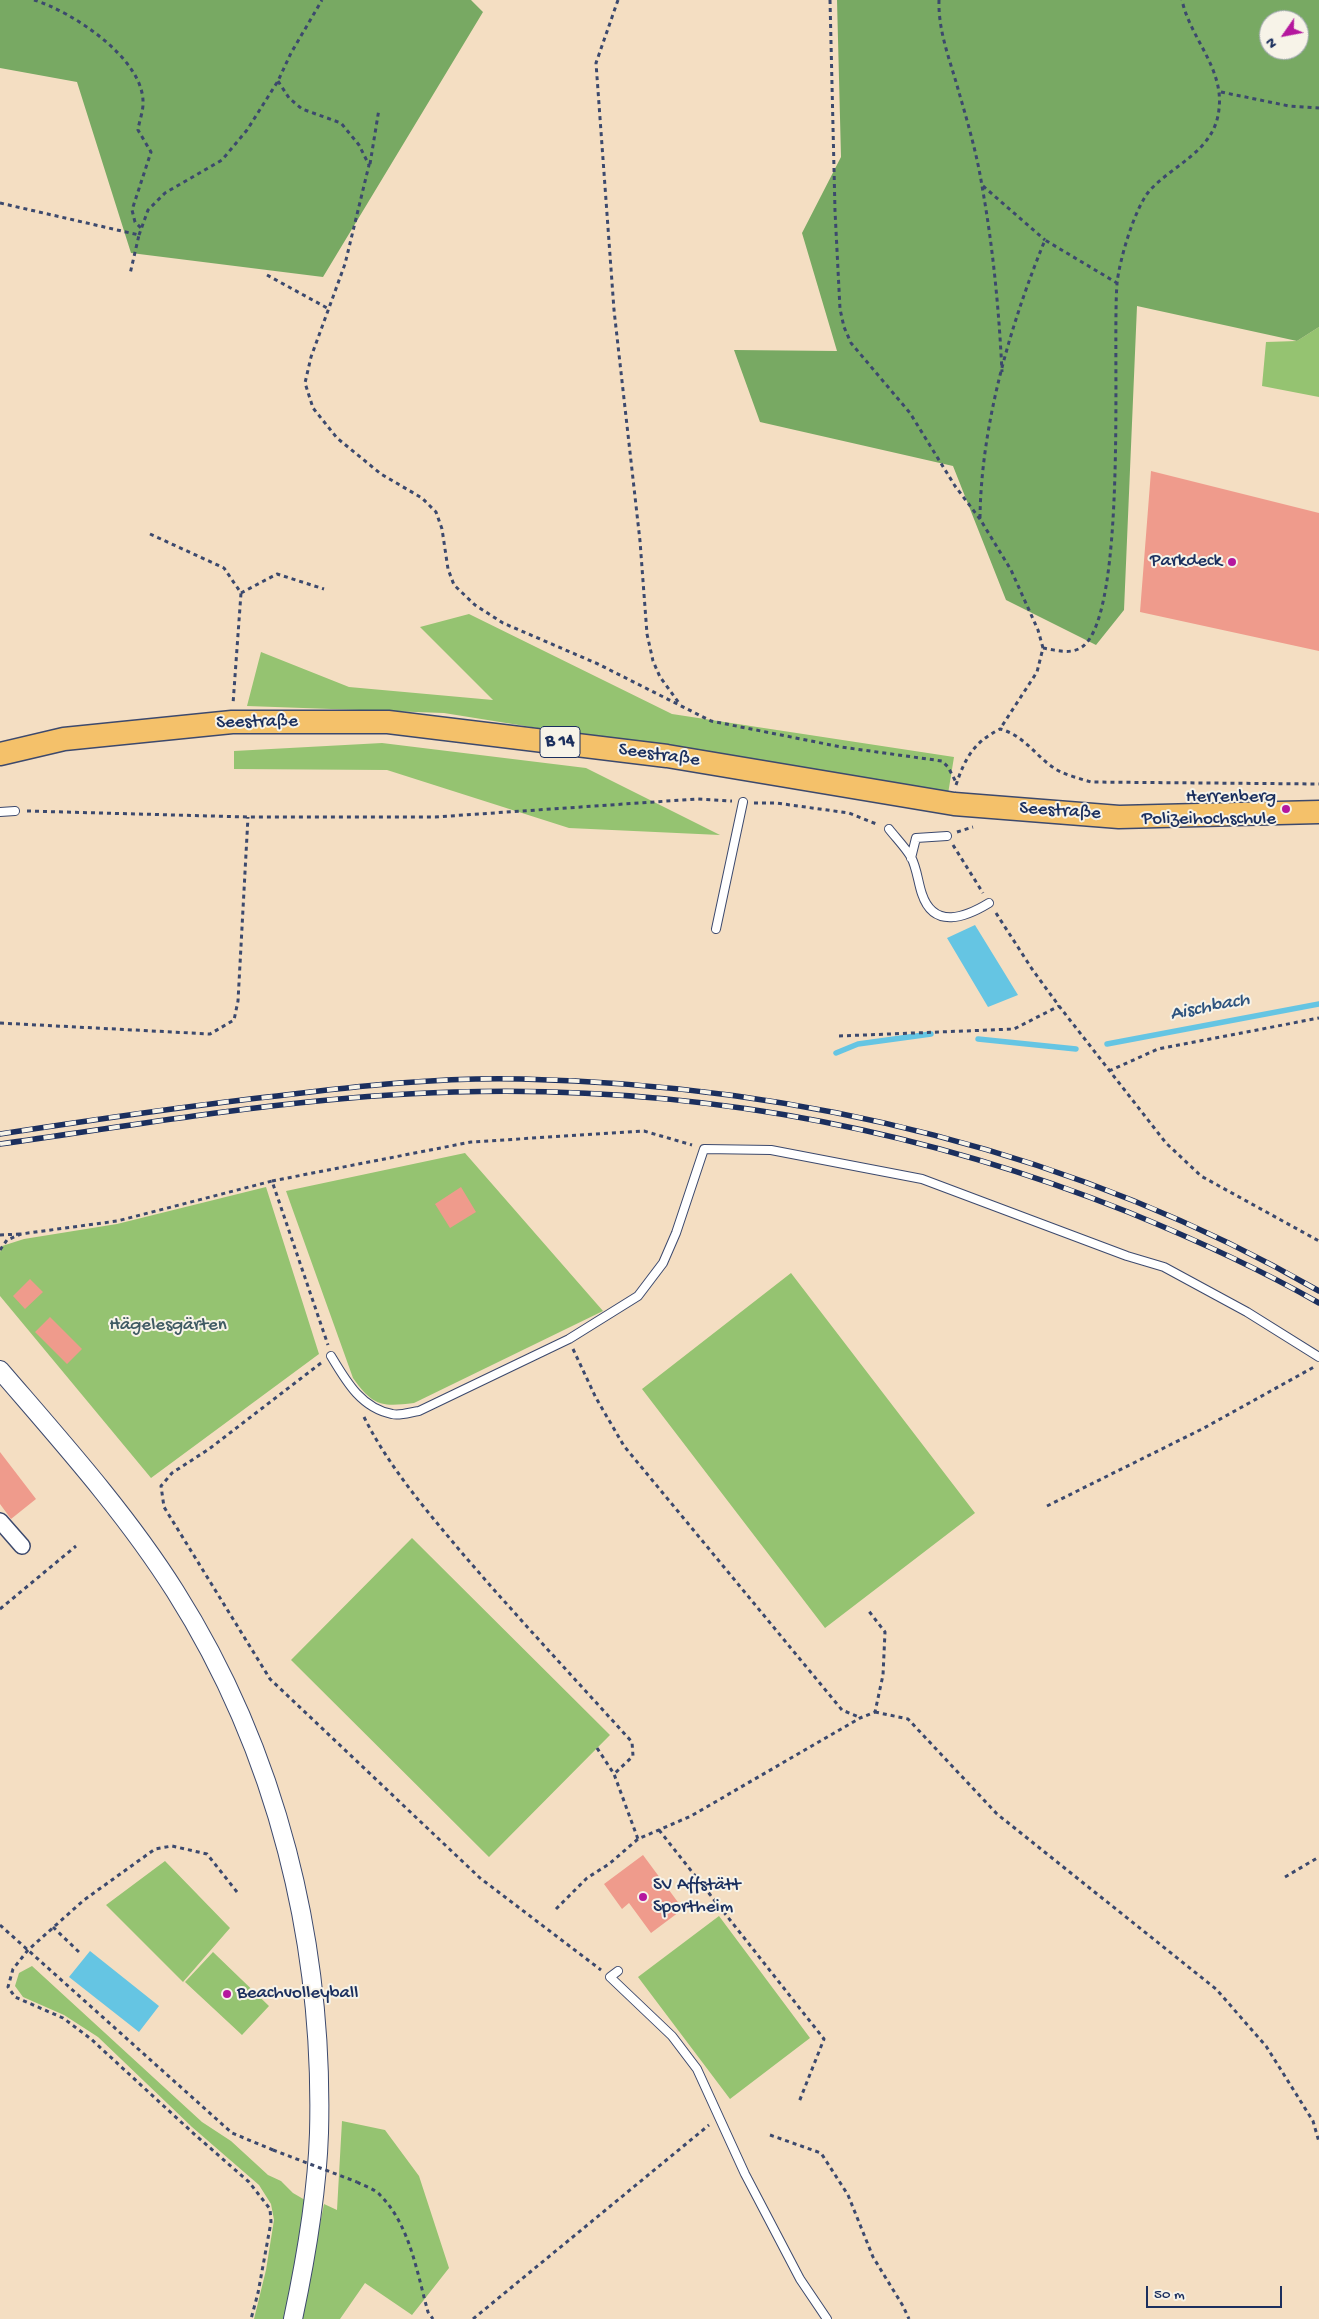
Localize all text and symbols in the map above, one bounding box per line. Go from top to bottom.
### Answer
north arrow [1259,10,1309,60]
text: N [1262,34,1281,51]
place label: Parkdeck [1150,551,1222,573]
marker: Parkdeck [1226,556,1238,568]
street label: Seestraße [216,711,298,735]
road number: B 14 [540,726,580,758]
street label: Seestraße [617,739,701,773]
place label: Herrenberg Polizeihochschule [1142,787,1276,831]
street label: Seestraße [1018,798,1102,826]
marker: Herrenberg Polizeihochschule [1280,803,1292,815]
water label: Aischbach [1168,989,1252,1027]
park label: Hägelesgärten [109,1315,227,1337]
place label: SV Affstätt Sportheim [653,1875,741,1919]
marker: SV Affstätt Sportheim [637,1891,649,1903]
place label: Beachvolleyball [237,1983,358,2005]
marker: Beachvolleyball [221,1988,233,2000]
scale bar [1149,2276,1285,2308]
text: 50 m [1154,2286,1185,2304]

